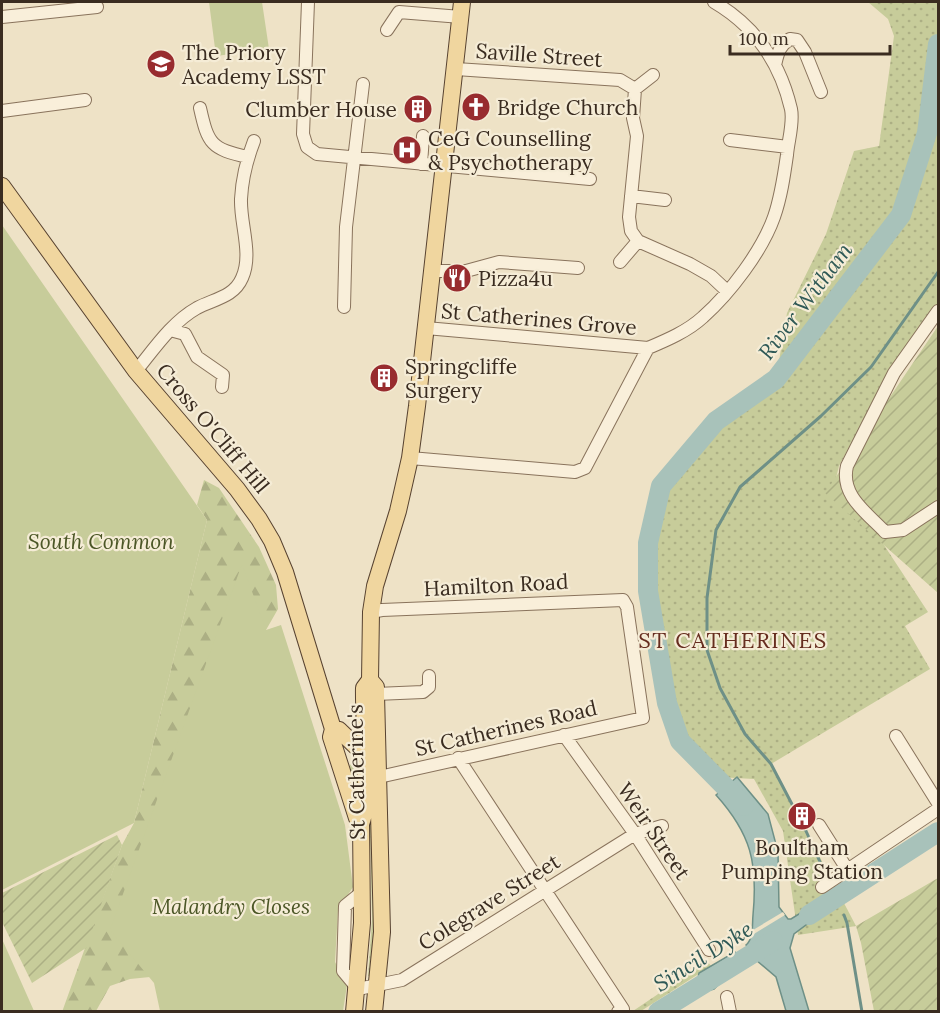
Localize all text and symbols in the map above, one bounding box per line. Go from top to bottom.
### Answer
scale bar [730,18,890,56]
text: 100 m [739,27,789,50]
street label: Saville Street [475,37,604,73]
place label: The Priory Academy LSST [181,39,326,90]
school or university icon: The Priory Academy LSST [145,48,177,80]
church icon: Bridge Church [460,91,492,123]
building icon: Clumber House [402,93,434,125]
place label: Bridge Church [497,94,638,121]
place label: Clumber House [245,96,397,123]
place label: CeG Counselling & Psychotherapy [428,125,593,176]
hospital icon: CeG Counselling & Psychotherapy [391,134,423,166]
water label: River Witham [752,236,859,365]
restaurant icon: Pizza4u [441,262,473,294]
place label: Pizza4u [478,265,553,292]
street label: St Catherines Grove [440,297,638,341]
place label: Springcliffe Surgery [405,353,517,404]
street label: Cross O'Cliff Hill [151,357,275,499]
building icon: Springcliffe Surgery [368,362,400,394]
park label: South Common [28,528,174,555]
street label: Hamilton Road [423,568,569,602]
district label: ST CATHERINES [638,626,828,654]
street label: St Catherines Road [412,694,600,762]
street label: St Catherine's [341,704,371,840]
street label: Weir Street [612,777,697,885]
building icon: Boultham Pumping Station [786,800,818,832]
place label: Boultham Pumping Station [721,834,883,885]
street label: Colegrave Street [413,847,566,956]
park label: Malandry Closes [152,893,310,920]
water label: Sincil Dyke [648,914,758,998]

